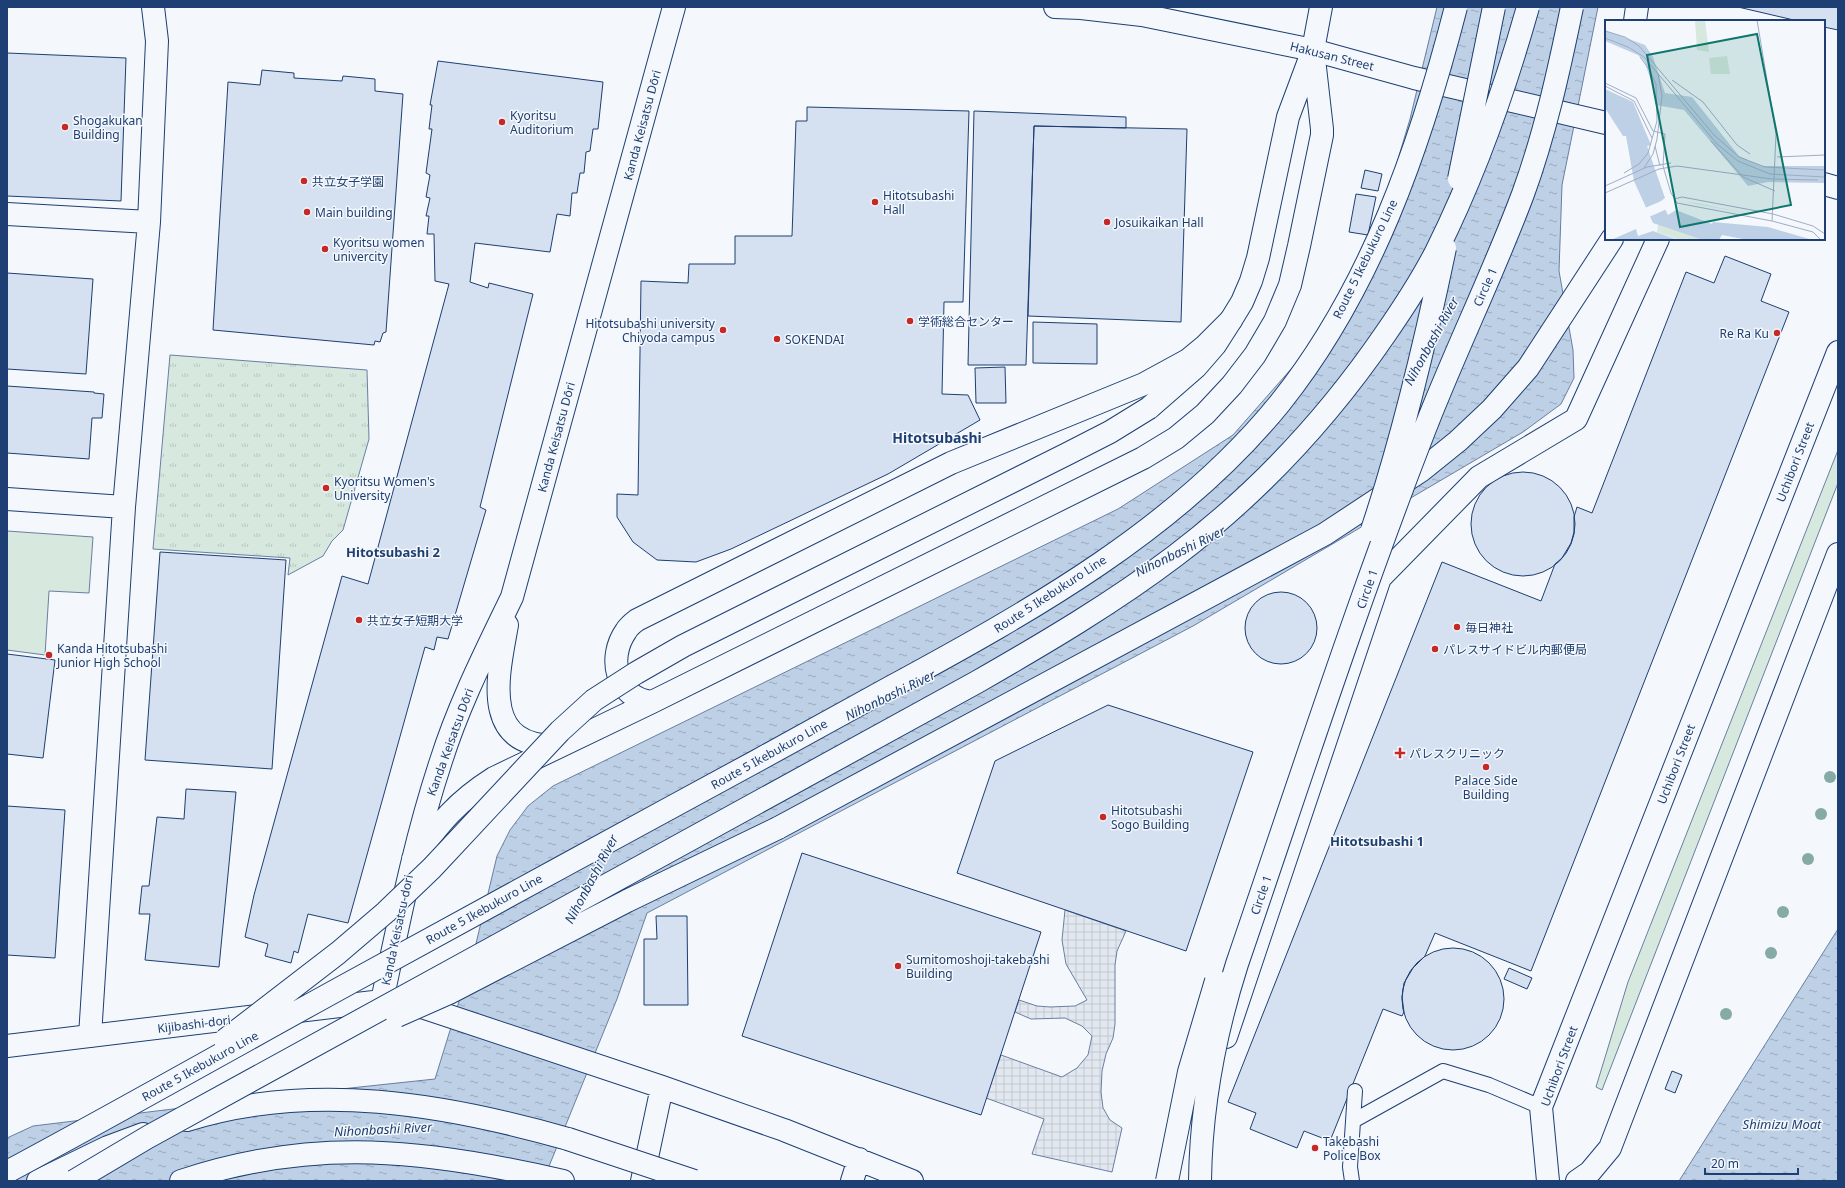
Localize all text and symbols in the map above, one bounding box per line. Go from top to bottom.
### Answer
inset map [1605,20,1825,240]
street label: Hakusan Street [1288,37,1376,75]
street label: Kanda Keisatsu Dōri [619,68,665,182]
place label: Kyoritsu Auditorium [510,107,574,138]
place label: Shogakukan Building [73,112,143,143]
marker: Kyoritsu Auditorium [497,117,507,127]
marker: Shogakukan Building [60,122,70,132]
place label: 共立女子学園 [312,173,384,190]
marker: 共立女子学園 [299,176,309,186]
place label: Hitotsubashi Hall [883,187,954,218]
street label: Route 5 Ikebukuro Line [1329,196,1401,322]
marker: Hitotsubashi Hall [870,197,880,207]
place label: Main building [315,204,393,221]
marker: Main building [302,207,312,217]
place label: Josuikaikan Hall [1114,214,1204,231]
marker: Josuikaikan Hall [1102,217,1112,227]
place label: Kyoritsu women univercity [333,234,425,265]
marker: Kyoritsu women univercity [320,244,330,254]
street label: Circle 1 [1469,265,1501,309]
water label: Nihonbashi River [1399,293,1463,388]
place label: 学術総合センター [918,313,1014,330]
place label: Hitotsubashi university Chiyoda campus [585,315,716,346]
marker: 学術総合センター [905,316,915,326]
marker: Hitotsubashi university Chiyoda campus [718,325,728,335]
place label: Re Ra Ku [1719,325,1769,342]
marker: Re Ra Ku [1772,328,1782,338]
place label: SOKENDAI [785,331,844,348]
marker: SOKENDAI [772,334,782,344]
street label: Kanda Keisatsu Dōri [533,380,579,494]
street label: Uchibori Street [1772,419,1818,504]
district label: Hitotsubashi [892,428,982,447]
place label: Kyoritsu Women's University [334,473,435,504]
marker: Kyoritsu Women's University [321,483,331,493]
water label: Nihonbashi River [1132,521,1229,581]
district label: Hitotsubashi 2 [346,543,440,561]
street label: Route 5 Ikebukuro Line [990,551,1110,637]
street label: Circle 1 [1352,567,1382,611]
place label: 共立女子短期大学 [367,612,463,629]
marker: 共立女子短期大学 [354,615,364,625]
place label: 毎日神社 [1465,619,1513,636]
marker: 毎日神社 [1452,622,1462,632]
place label: Kanda Hitotsubashi Junior High School [56,640,167,671]
place label: パレスサイドビル内郵便局 [1443,641,1587,658]
marker: パレスサイドビル内郵便局 [1430,644,1440,654]
marker: Kanda Hitotsubashi Junior High School [44,650,54,660]
water label: Nihonbashi River [842,665,939,725]
street label: Kanda Keisatsu Dōri [423,686,477,798]
street label: Route 5 Ikebukuro Line [708,715,831,793]
street label: Uchibori Street [1653,721,1699,806]
place label: パレスクリニック [1409,745,1505,762]
marker: パレスクリニック [1394,747,1406,759]
marker: Palace Side Building [1481,762,1491,772]
place label: Palace Side Building [1454,772,1518,803]
place label: Hitotsubashi Sogo Building [1111,802,1189,833]
marker: Hitotsubashi Sogo Building [1098,812,1108,822]
water label: Nihonbashi River [560,831,622,927]
district label: Hitotsubashi 1 [1330,832,1424,850]
street label: Route 5 Ikebukuro Line [423,870,546,948]
street label: Kanda Keisatsu-dori [377,873,417,987]
street label: Circle 1 [1246,873,1276,917]
place label: Sumitomoshoji-takebashi Building [906,951,1050,982]
marker: Sumitomoshoji-takebashi Building [893,961,903,971]
street label: Kijibashi-dori [156,1011,232,1037]
street label: Uchibori Street [1537,1023,1582,1109]
street label: Route 5 Ikebukuro Line [139,1027,262,1105]
water label: Shimizu Moat [1743,1115,1822,1133]
water label: Nihonbashi River [333,1117,433,1141]
place label: Takebashi Police Box [1323,1133,1381,1164]
marker: Takebashi Police Box [1310,1143,1320,1153]
scale bar [1705,1150,1798,1176]
text: 20 m [1711,1155,1739,1172]

